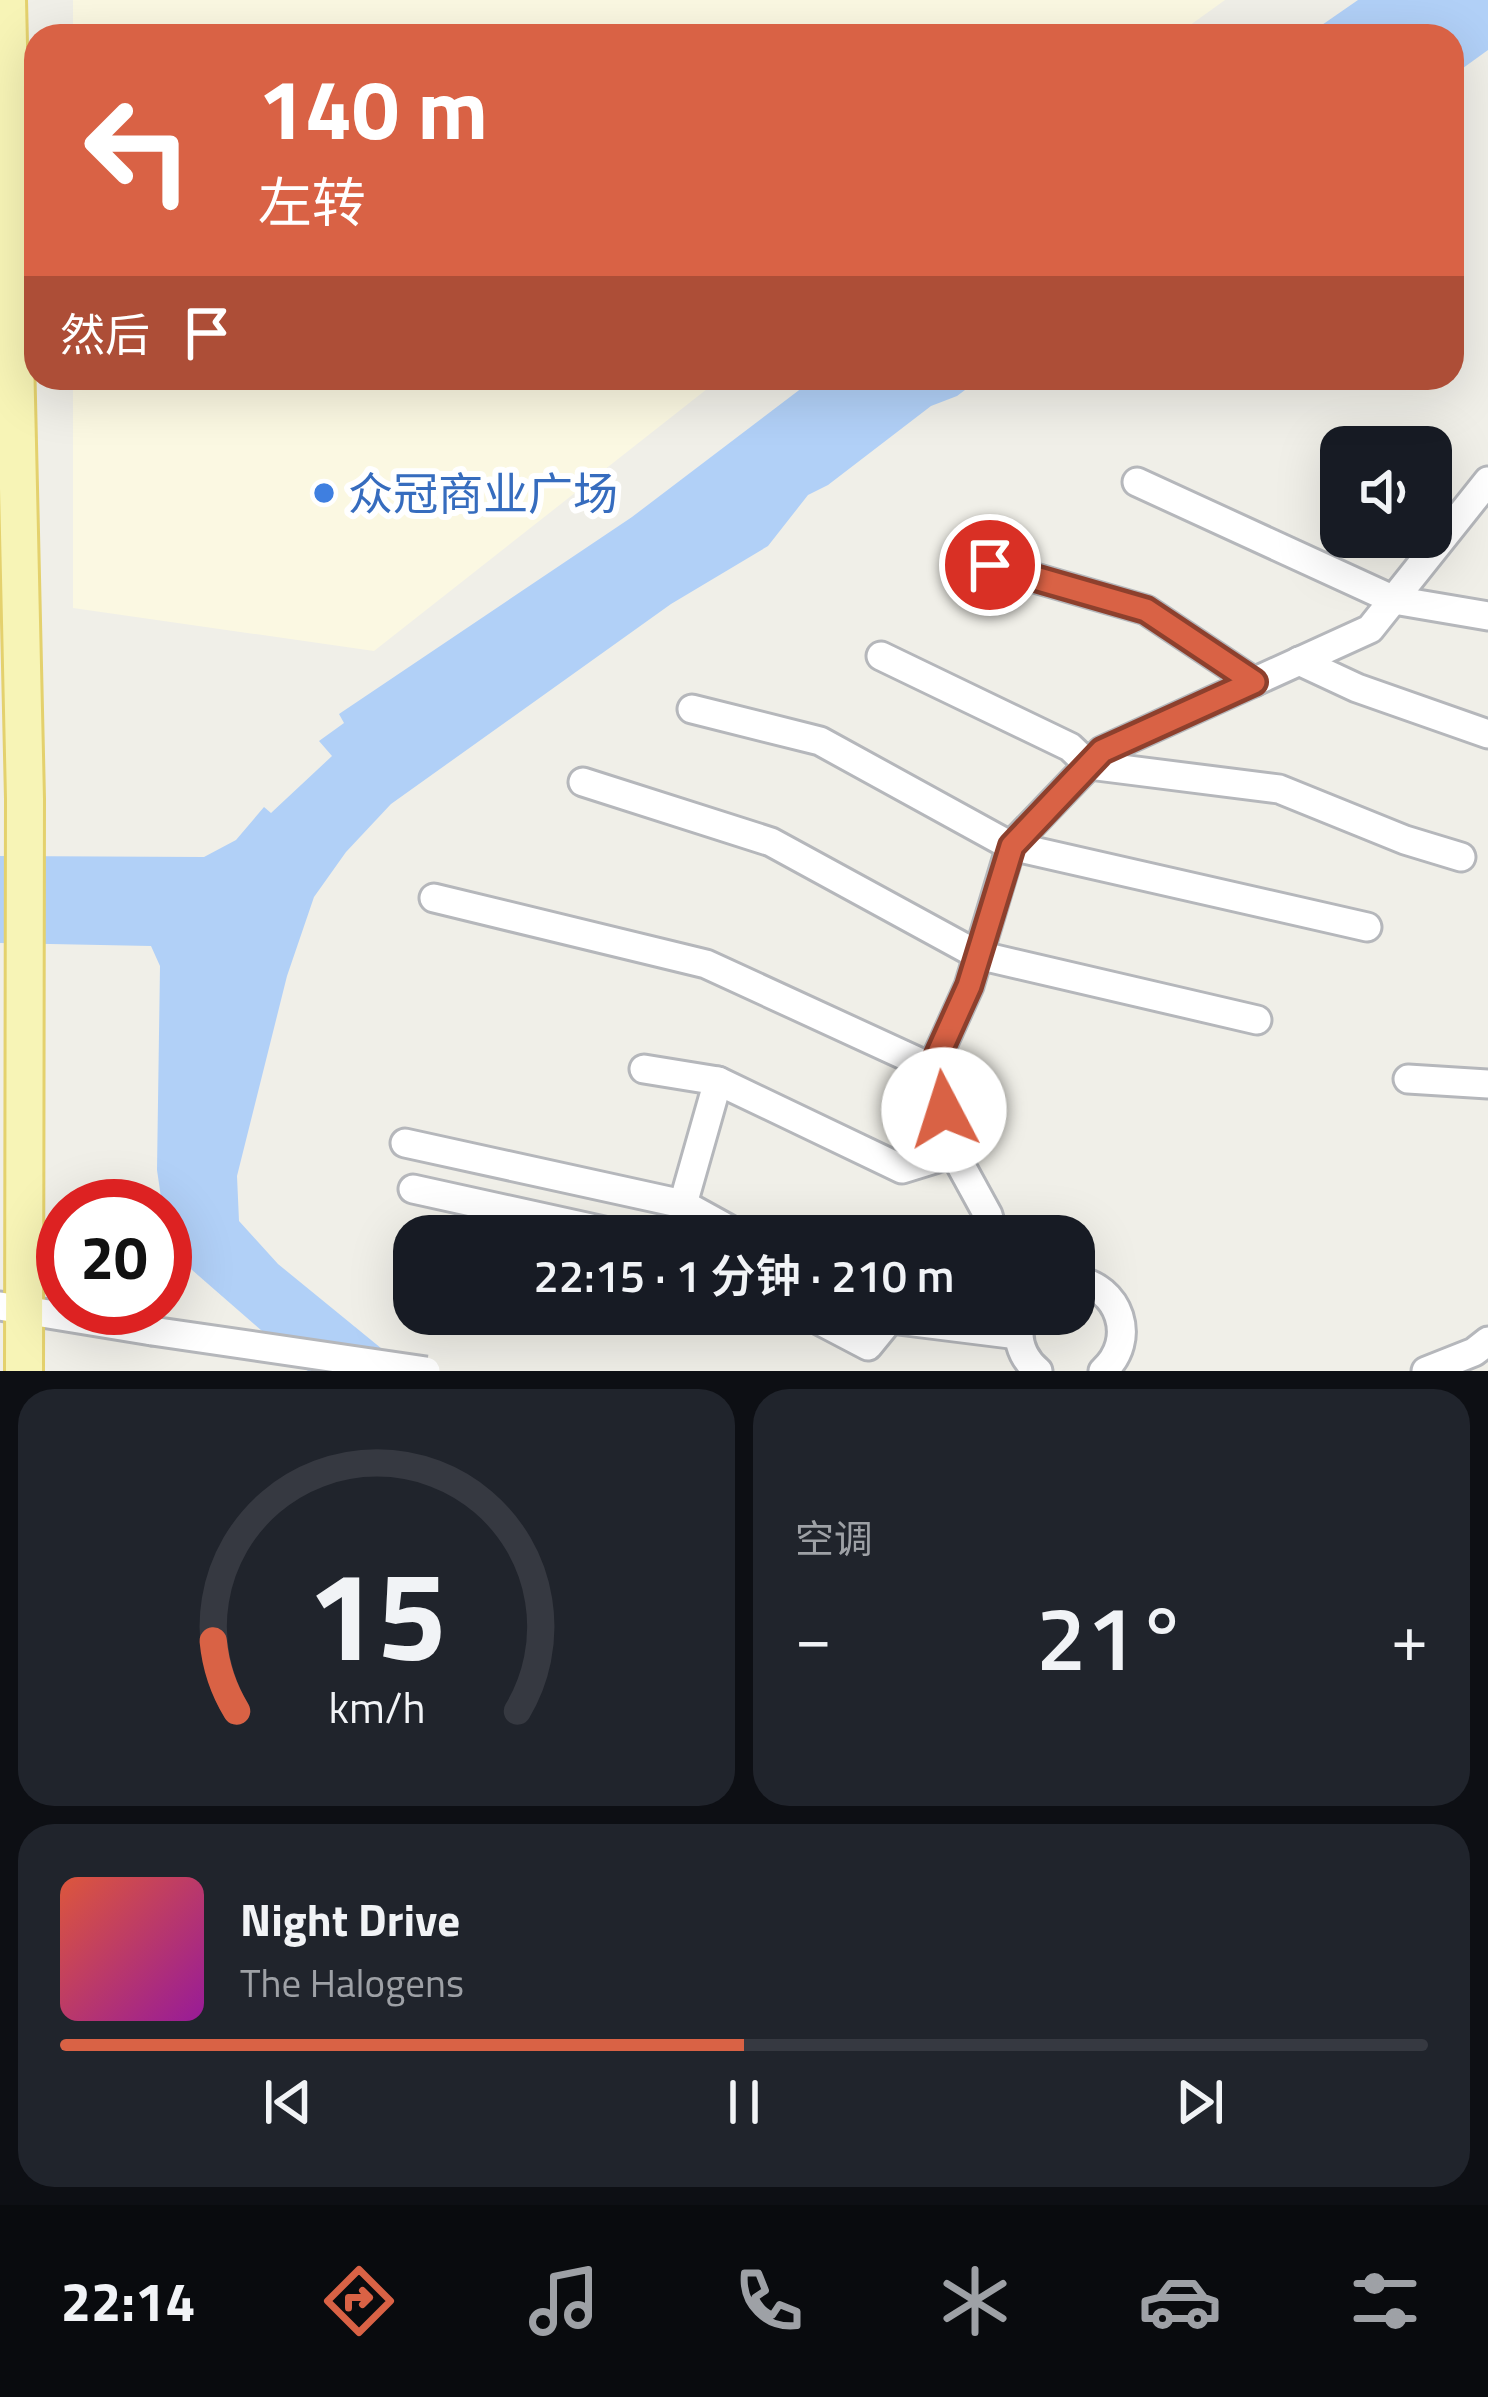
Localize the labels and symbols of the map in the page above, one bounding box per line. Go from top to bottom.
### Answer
place label: 众冠商业广场 [348,459,618,527]
marker: 众冠商业广场 [311,480,337,506]
pin [939,514,1041,616]
position arrow [881,1047,1007,1173]
speed limit sign: 20 [36,1179,192,1335]

